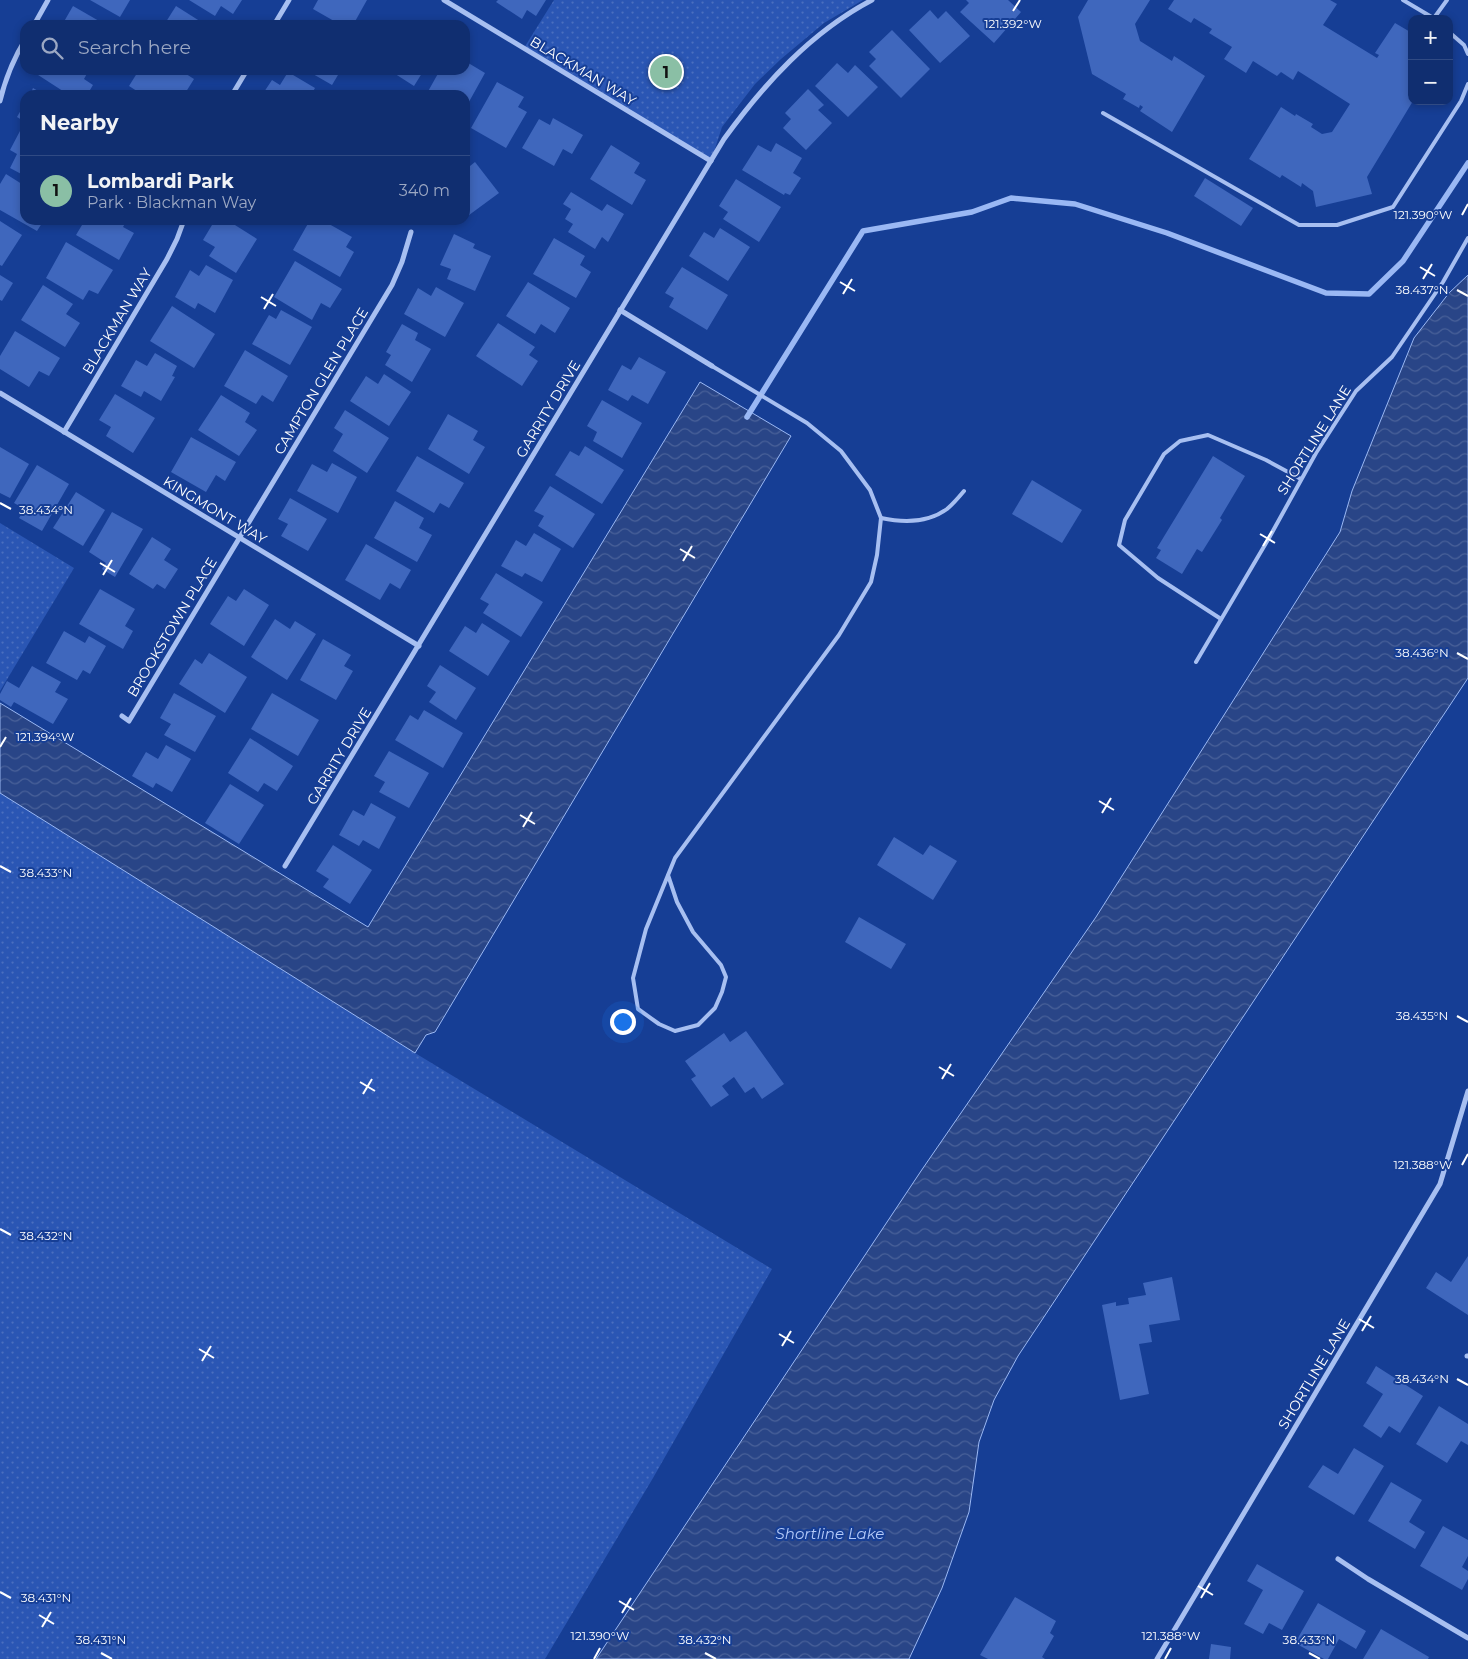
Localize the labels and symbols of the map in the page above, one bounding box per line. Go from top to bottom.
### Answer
text: 121.392°W [984,16,1042,31]
street label: BLACKMAN WAY [527,32,639,110]
pin: 1 [650,53,682,91]
text: 121.390°W [1394,207,1452,222]
street label: BLACKMAN WAY [78,265,156,377]
text: 38.437°N [1395,282,1449,297]
street label: CAMPTON GLEN PLACE [270,304,372,458]
street label: GARRITY DRIVE [512,357,584,461]
street label: SHORTLINE LANE [1273,382,1355,498]
street label: KINGMONT WAY [160,472,270,548]
text: 38.434°N [19,502,73,517]
street label: BROOKSTOWN PLACE [123,554,221,700]
text: 38.436°N [1395,645,1449,660]
street label: GARRITY DRIVE [303,704,375,808]
text: 121.394°W [16,729,74,744]
text: 38.433°N [20,865,72,880]
text: 38.435°N [1396,1008,1448,1023]
your location [610,1009,636,1035]
text: 121.388°W [1394,1157,1452,1172]
text: 38.432°N [20,1228,73,1243]
street label: SHORTLINE LANE [1274,1315,1354,1433]
text: 38.434°N [1395,1371,1449,1386]
water label: Shortline Lake [776,1524,884,1543]
text: 38.431°N [21,1590,71,1605]
text: 121.390°W [571,1628,629,1643]
text: 121.388°W [1142,1628,1200,1643]
text: 38.431°N [76,1632,126,1647]
text: 38.432°N [679,1632,732,1647]
text: 38.433°N [1283,1632,1335,1647]

